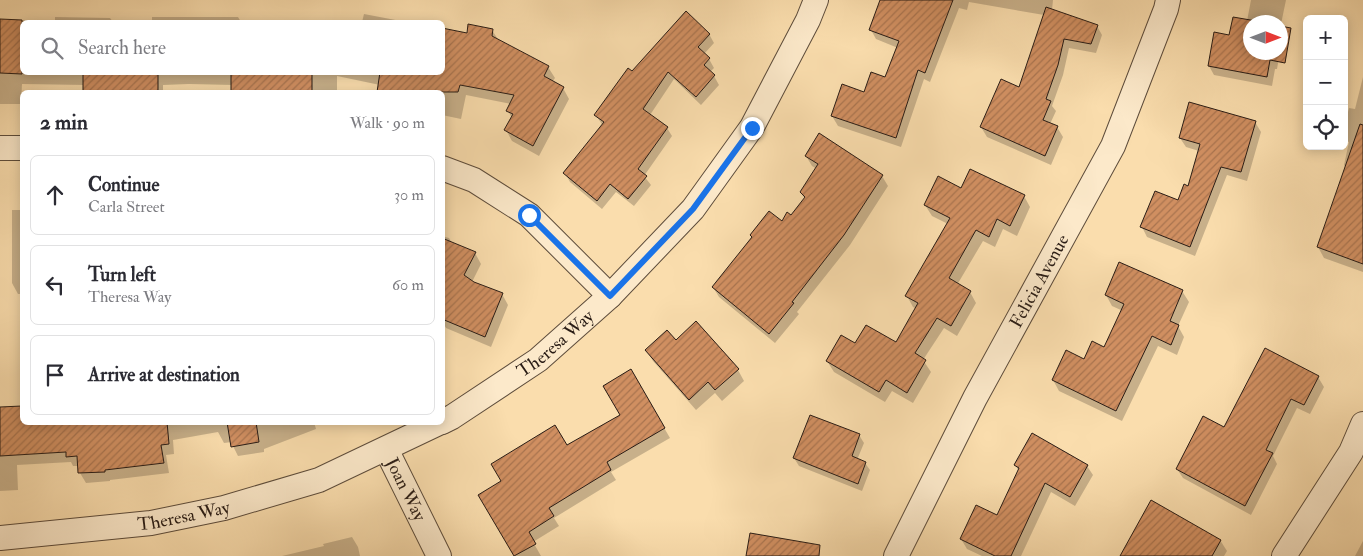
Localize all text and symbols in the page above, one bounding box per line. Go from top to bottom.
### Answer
north arrow [1243,15,1288,60]
map controls [1303,15,1348,150]
button: + [1303,15,1348,60]
search box [20,20,445,75]
icon: search [38,34,66,62]
text: Search here [78,36,166,60]
button: − [1303,60,1348,105]
button: locate [1303,105,1348,150]
text: 2 min [40,109,88,136]
text: Walk · 90 m [350,113,425,133]
route end [741,117,764,140]
text: Continue [88,173,159,197]
icon: ahead [41,181,69,209]
text: 30 m [394,185,424,205]
text: Carla Street [88,197,165,217]
route start [518,204,541,227]
street label: Felicia Avenue [1005,230,1075,332]
text: Turn left [88,263,156,287]
icon: left [41,271,69,299]
text: 60 m [392,275,424,295]
text: Theresa Way [88,287,171,307]
street label: Theresa Way [513,304,600,383]
icon: arrive [41,361,69,389]
text: Arrive at destination [88,363,240,387]
street label: Joan Way [380,453,431,526]
street label: Theresa Way [136,496,234,536]

